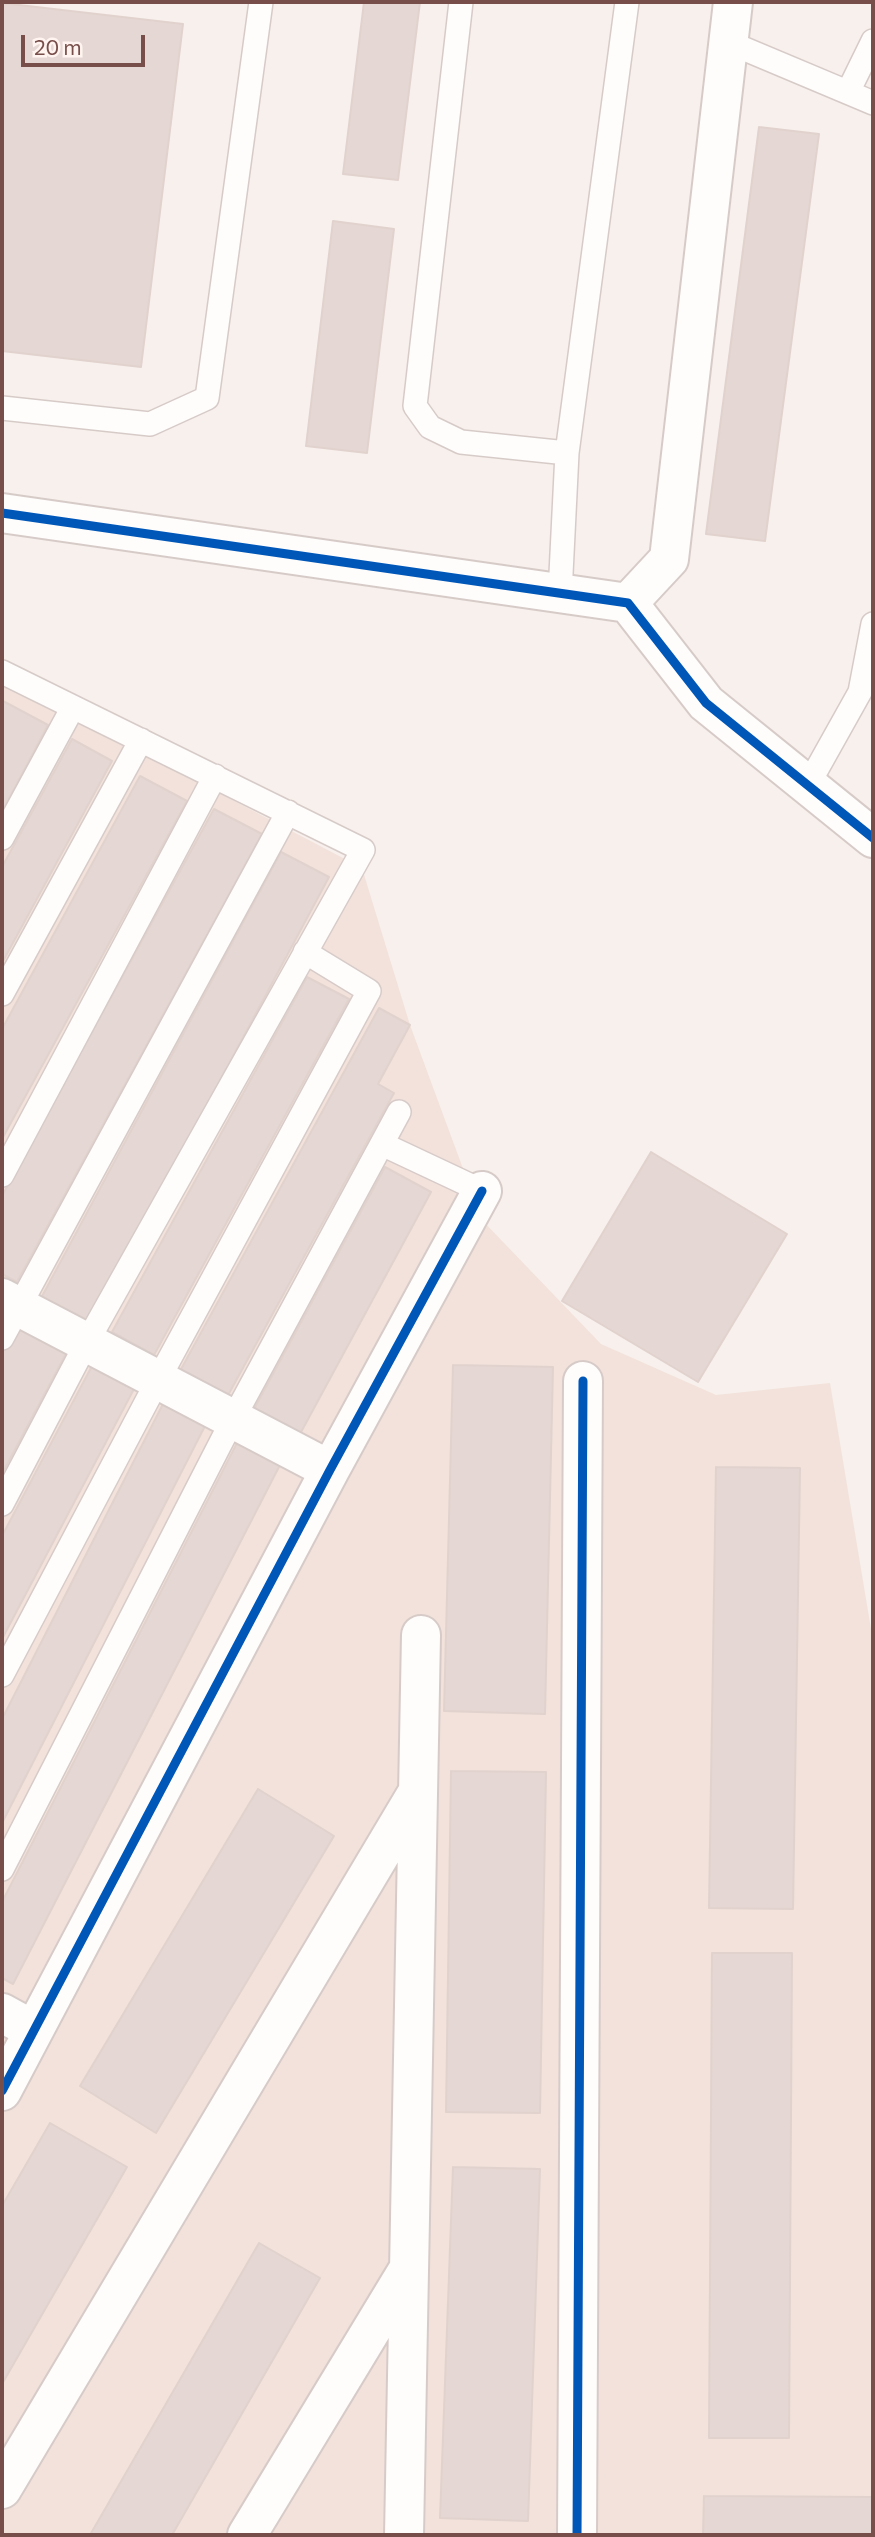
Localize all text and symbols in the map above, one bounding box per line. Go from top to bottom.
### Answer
scale bar [24,21,149,65]
text: 20 m [34,34,82,59]

